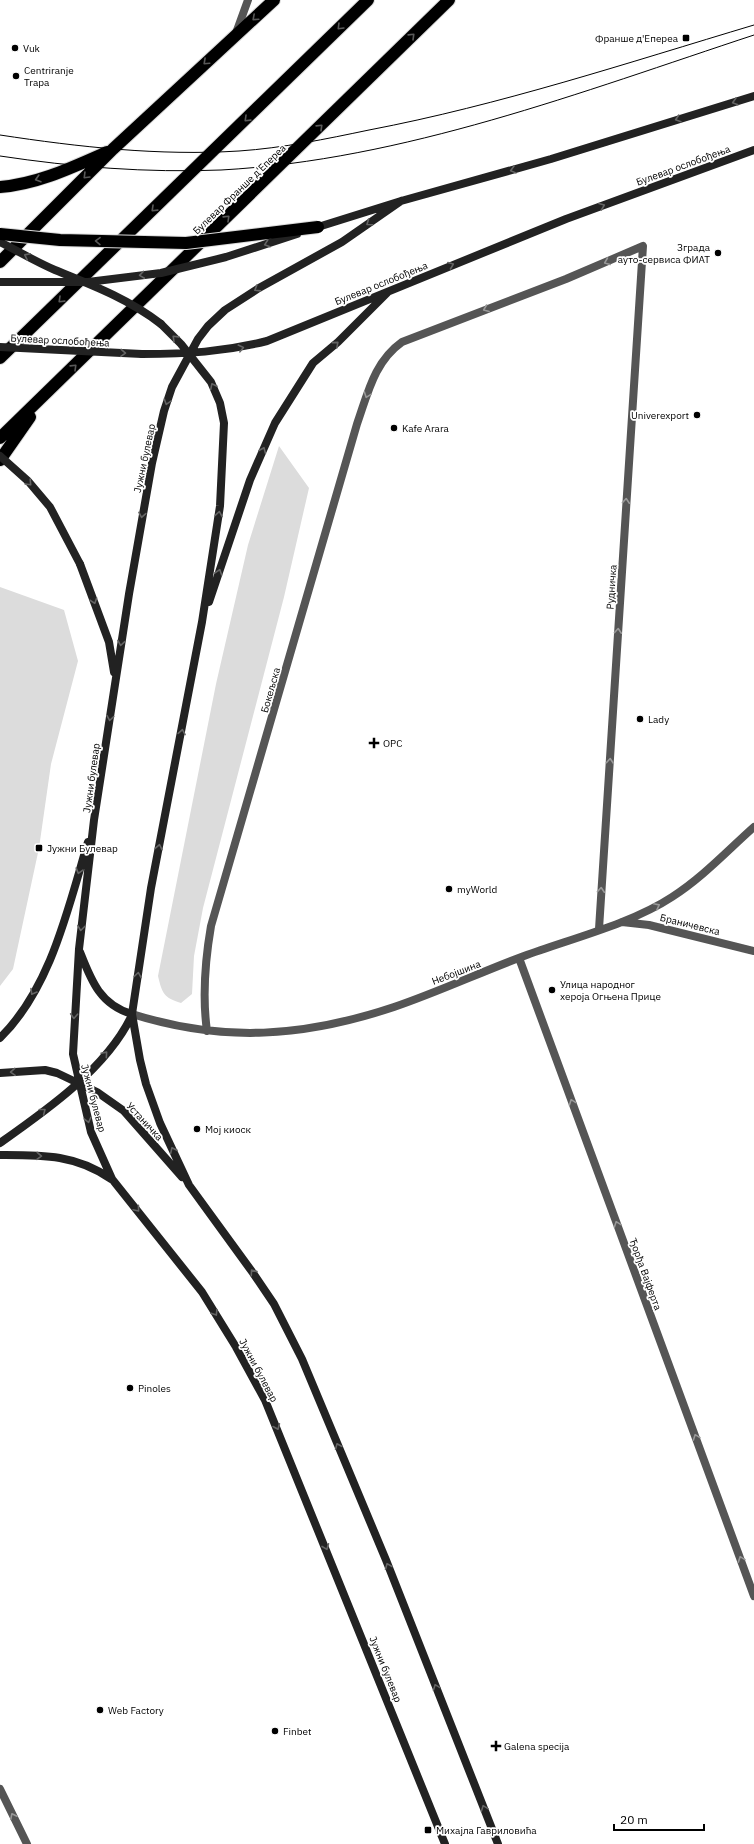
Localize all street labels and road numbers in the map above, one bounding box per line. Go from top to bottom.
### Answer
street label: Булевар Франше д'Епереа [190,141,289,237]
street label: Булевар ослобођења [634,142,733,189]
street label: Булевар ослобођења [333,259,430,308]
street label: Булевар ослобођења [10,331,111,350]
street label: Јужни булевар [131,422,158,494]
street label: Рудничка [603,564,620,610]
street label: Бокељска [258,665,283,714]
street label: Јужни булевар [80,742,103,814]
street label: Браничевска [658,911,722,938]
street label: Небојшина [430,957,483,988]
street label: Јужни булевар [78,1063,109,1134]
street label: Устаничка [123,1099,166,1144]
street label: Ђорђа Вајферта [626,1236,665,1313]
street label: Јужни булевар [236,1336,281,1404]
street label: Јужни булевар [366,1634,405,1704]

